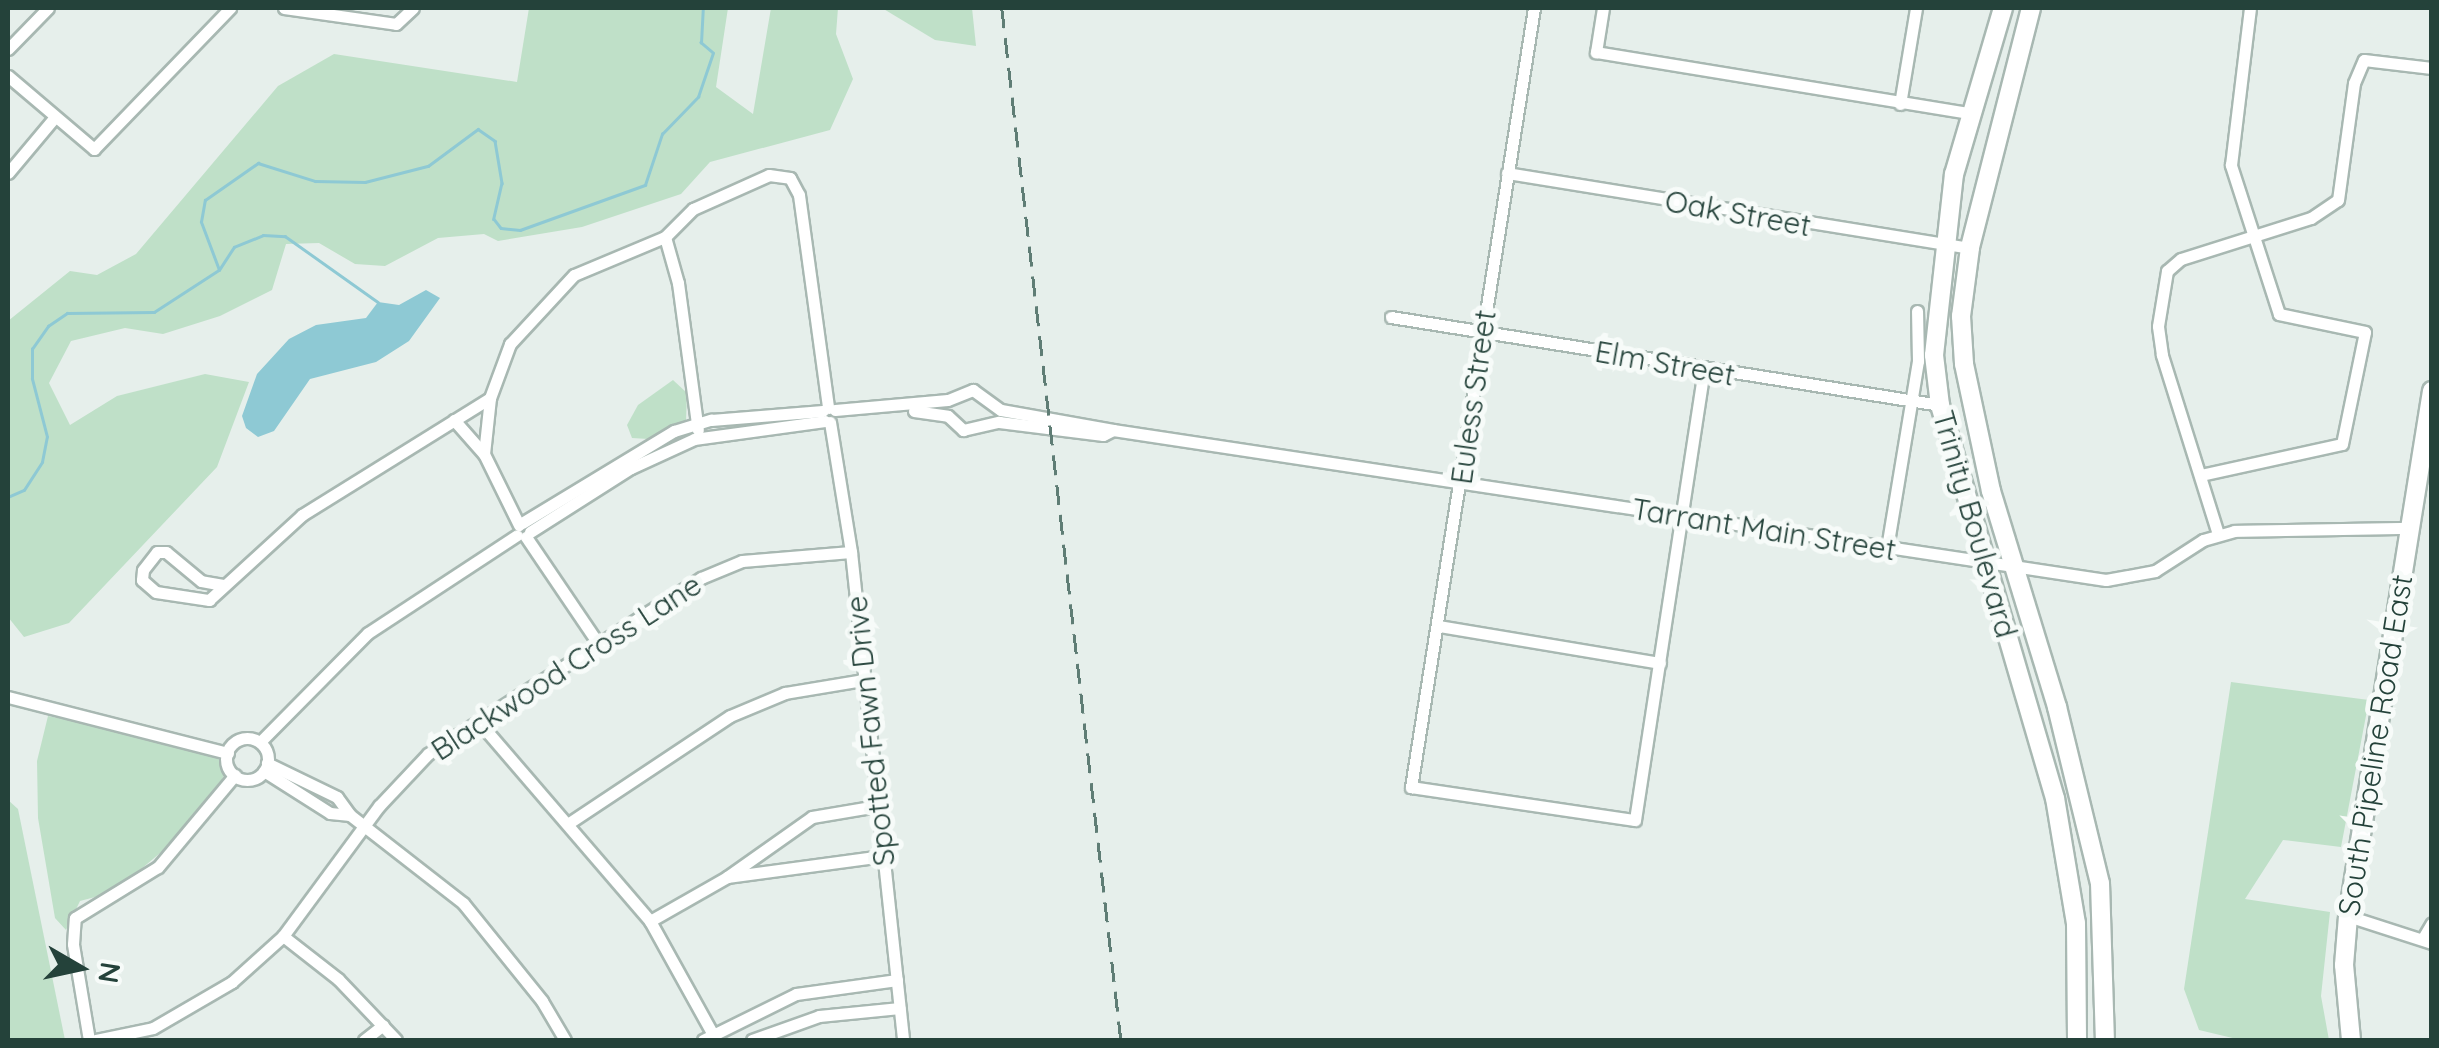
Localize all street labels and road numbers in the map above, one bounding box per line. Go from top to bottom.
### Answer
street label: Oak Street [1662,182,1814,244]
street label: Euless Street [1443,308,1503,486]
street label: Elm Street [1592,333,1738,393]
street label: Trinity Boulevard [1925,406,2025,642]
street label: Tarrant Main Street [1629,490,1899,568]
street label: Blackwood Cross Lane [424,566,708,768]
street label: South Pipeline Road East [2330,572,2420,918]
street label: Spotted Fawn Drive [838,594,902,868]

